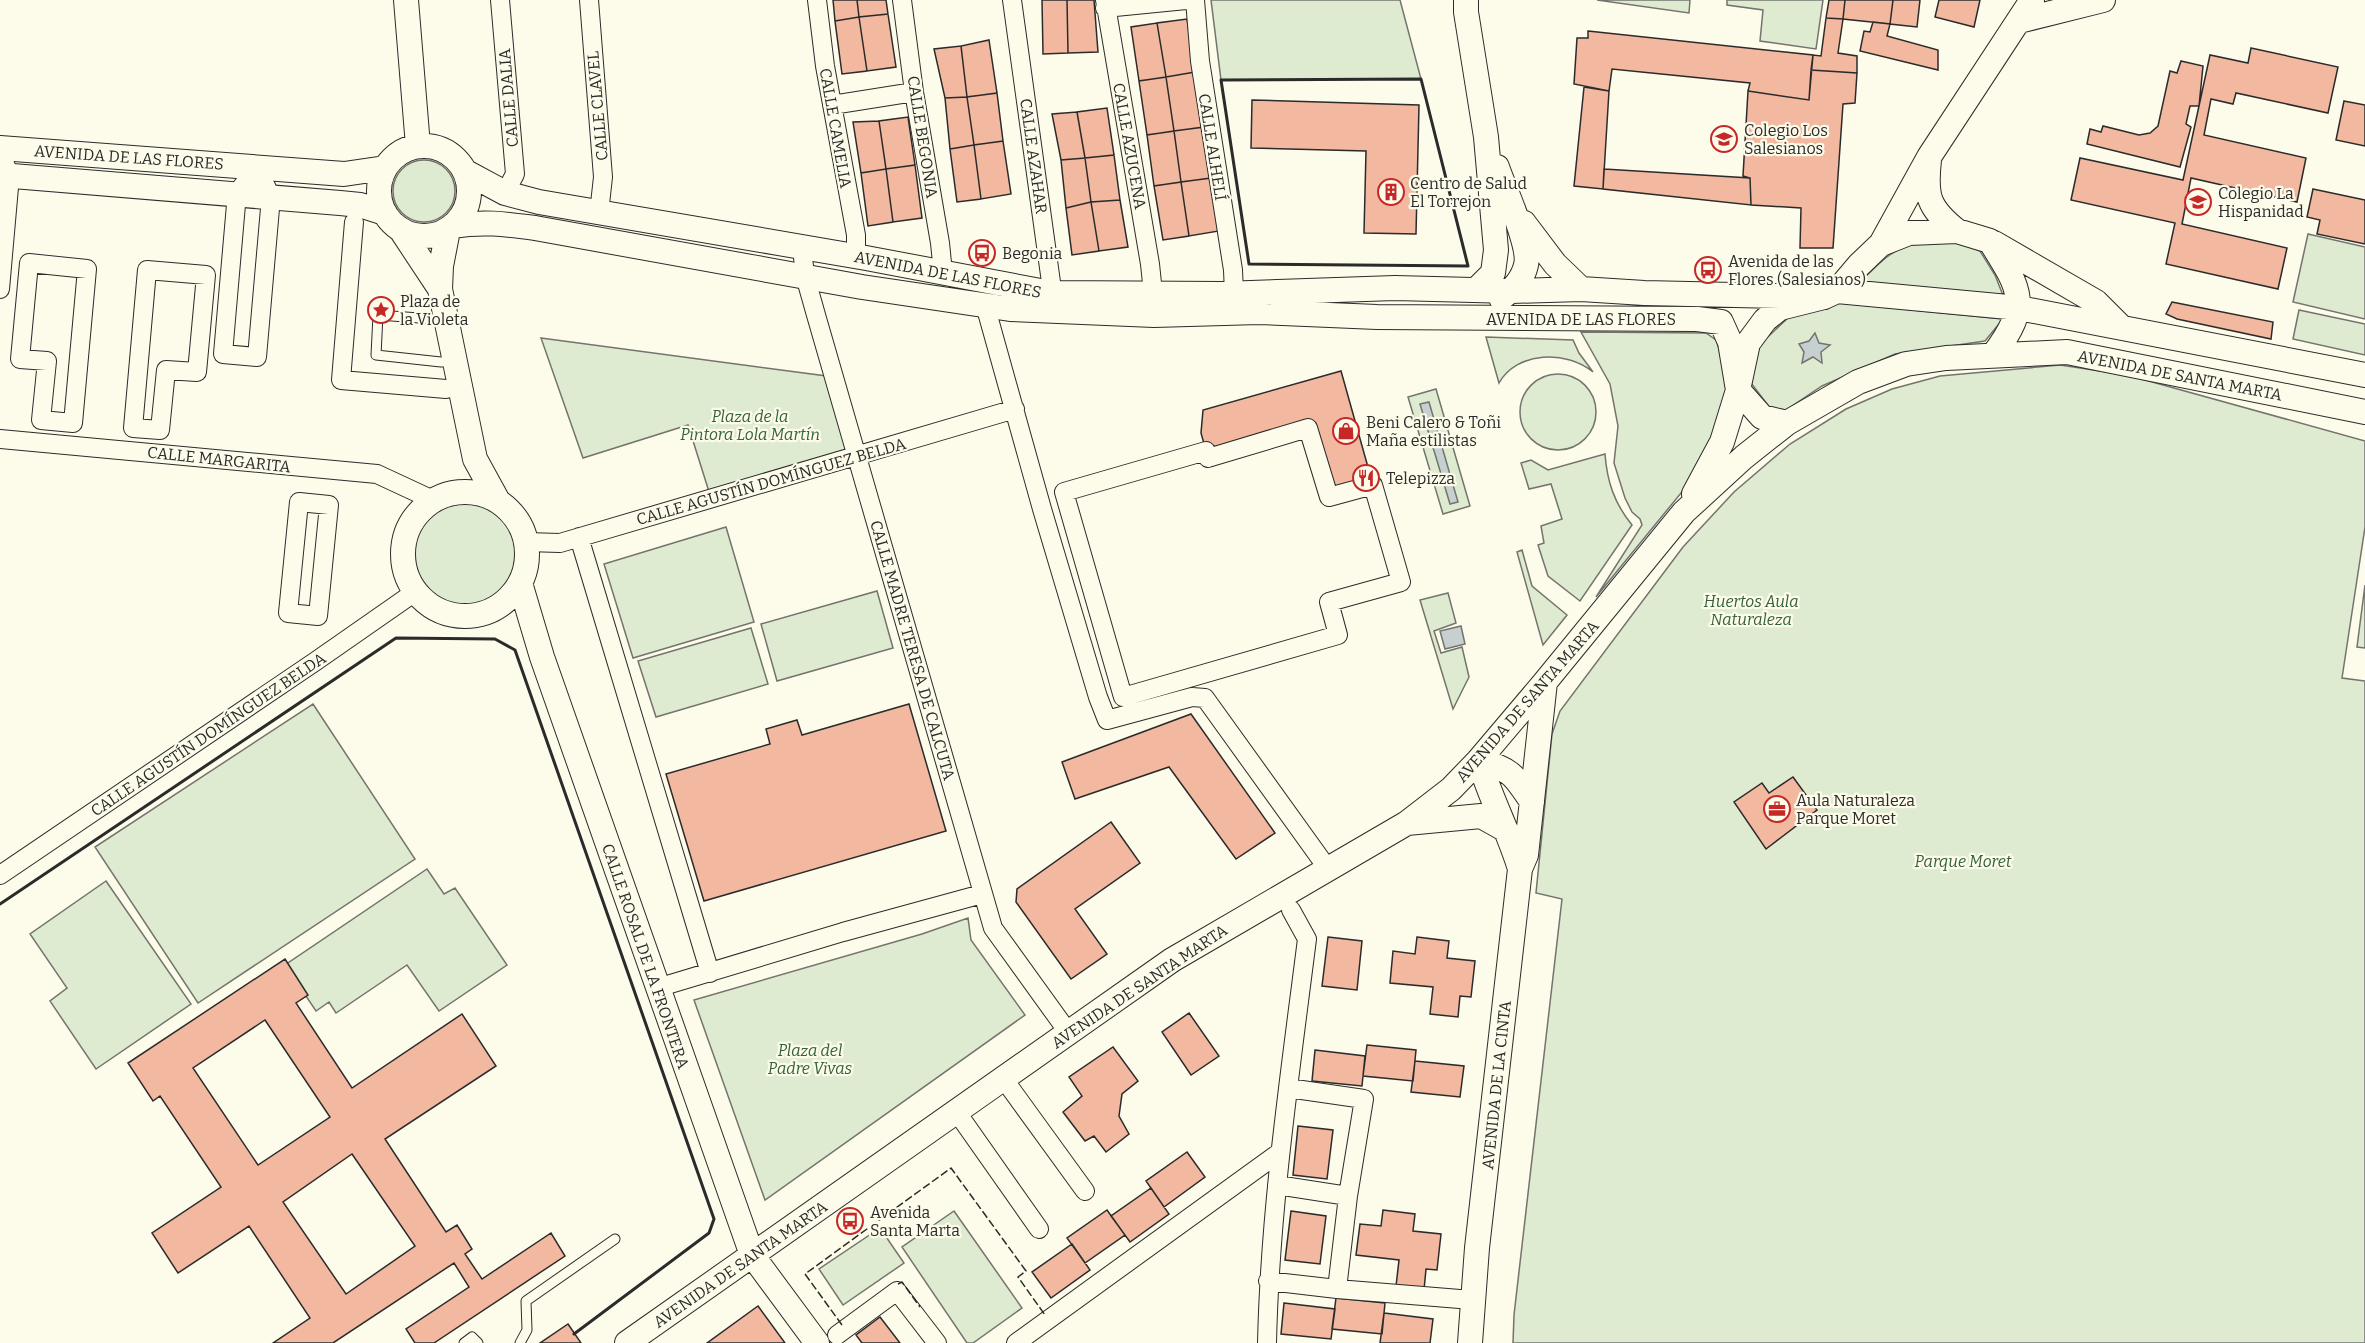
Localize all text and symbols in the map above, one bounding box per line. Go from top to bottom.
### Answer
street label: CALLE DALIA [495,47,522,148]
street label: CALLE CLAVEL [583,50,612,161]
street label: CALLE CAMELIA [816,67,856,190]
street label: CALLE BEGONIA [903,74,942,200]
street label: CALLE AZUCENA [1109,81,1150,211]
street label: CALLE ALHELÍ [1195,92,1231,202]
street label: CALLE AZAHAR [1016,97,1051,216]
place label: Colegio Los Salesianos [1744,121,1828,158]
school or university icon: Colegio Los Salesianos [1709,124,1739,154]
street label: AVENIDA DE LAS FLORES [33,141,224,174]
place label: Centro de Salud El Torrejon [1410,174,1528,211]
building icon: Centro de Salud El Torrejon [1376,177,1406,207]
place label: Colegio La Hispanidad [2218,184,2304,221]
school or university icon: Colegio La Hispanidad [2183,187,2213,217]
bus stop icon: Begonia [967,238,997,268]
place label: Begonia [1002,244,1062,263]
street label: AVENIDA DE LAS FLORES [853,247,1043,302]
place label: Avenida de las Flores (Salesianos) [1728,252,1866,289]
bus stop icon: Avenida de las Flores (Salesianos) [1693,255,1723,285]
place label: Plaza de la Violeta [400,292,469,329]
place icon: Plaza de la Violeta [366,295,396,325]
street label: AVENIDA DE LAS FLORES [1486,310,1676,329]
street label: AVENIDA DE SANTA MARTA [2076,346,2284,405]
park label: Plaza de la Pintora Lola Martín [680,407,820,444]
place label: Beni Calero & Toñi Maña estilistas [1366,413,1501,450]
shop icon: Beni Calero & Toñi Maña estilistas [1331,416,1361,446]
street label: CALLE AGUSTÍN DOMÍNGUEZ BELDA [634,433,909,529]
street label: CALLE MARGARITA [146,443,292,477]
restaurant icon: Telepizza [1351,463,1381,493]
place label: Telepizza [1386,469,1455,488]
street label: CALLE MADRE TERESA DE CALCUTA [866,518,959,783]
park label: Huertos Aula Naturaleza [1703,592,1799,629]
street label: AVENIDA DE SANTA MARTA [1452,616,1603,786]
street label: CALLE AGUSTÍN DOMÍNGUEZ BELDA [87,647,330,820]
place label: Aula Naturaleza Parque Moret [1796,791,1915,828]
office icon: Aula Naturaleza Parque Moret [1762,794,1792,824]
street label: CALLE ROSAL DE LA FRONTERA [598,841,693,1072]
park label: Parque Moret [1915,852,2012,871]
street label: AVENIDA DE SANTA MARTA [1048,920,1231,1052]
street label: AVENIDA DE LA CINTA [1478,999,1515,1171]
park label: Plaza del Padre Vivas [768,1041,853,1078]
street label: AVENIDA DE SANTA MARTA [650,1197,831,1332]
place label: Avenida Santa Marta [870,1203,960,1240]
bus stop icon: Avenida Santa Marta [835,1206,865,1236]

